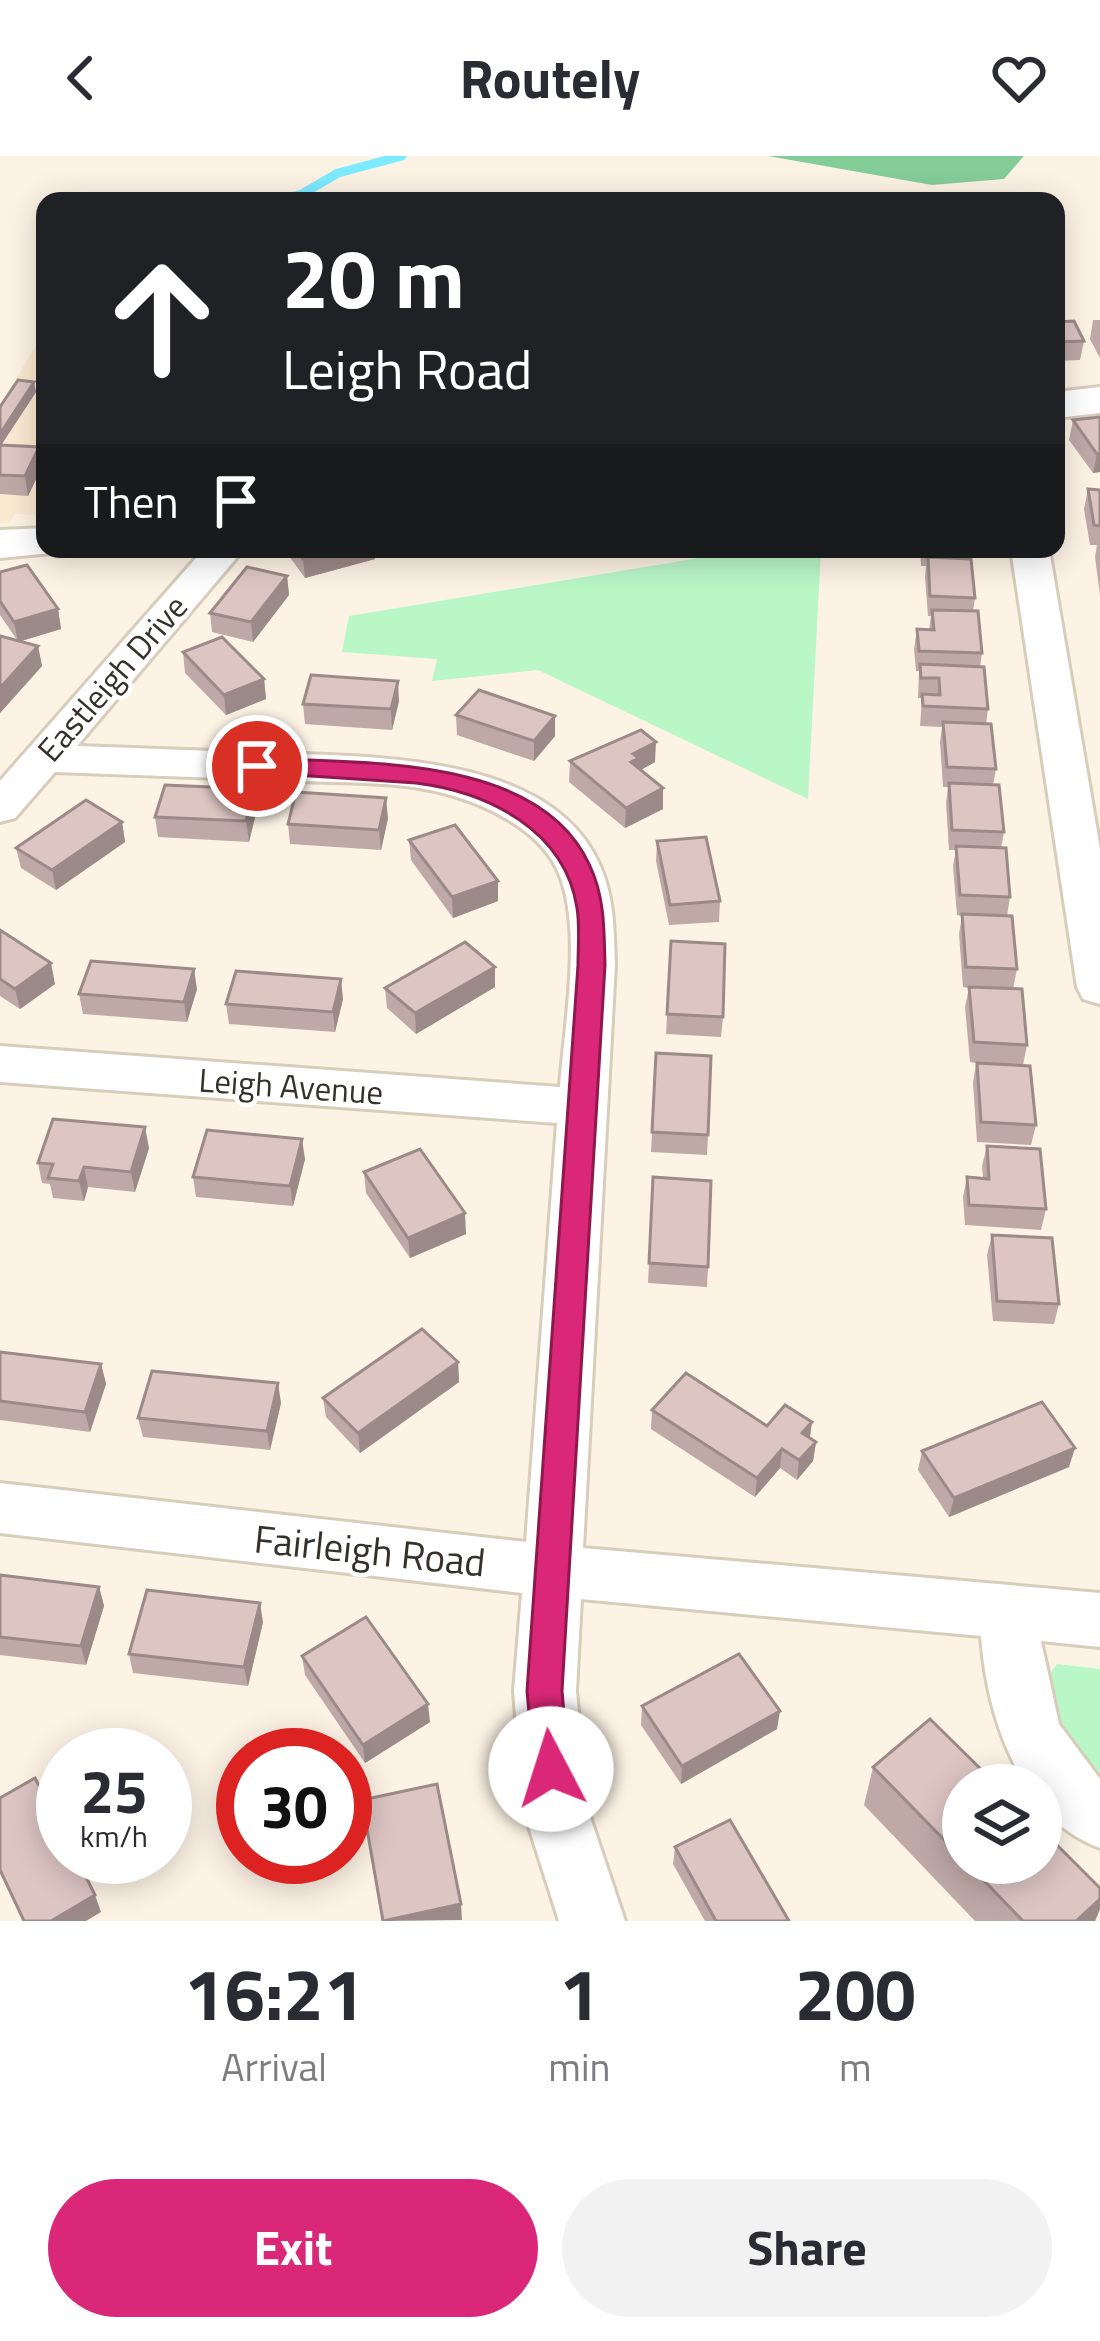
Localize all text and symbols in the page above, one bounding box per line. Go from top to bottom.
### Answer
text: Routely [460,37,640,119]
icon: back [48,45,114,111]
icon: heart [986,45,1052,111]
text: 20 m [282,213,465,341]
icon: ahead [84,240,240,396]
text: Leigh Road [282,328,532,410]
text: Then [84,467,179,535]
icon: arrive [203,468,269,534]
street label: Eastleigh Drive [25,583,199,773]
pin [206,715,308,817]
icon: arrive [224,733,290,799]
street label: Leigh Avenue [197,1055,385,1117]
street label: Fairleigh Road [252,1509,488,1591]
position arrow [488,1706,614,1832]
speed limit sign: 30 [216,1728,372,1884]
text: 25 [80,1745,148,1836]
map controls [942,1764,1062,1884]
button: layers [942,1764,1062,1884]
text: km/h [80,1813,148,1859]
text: 16:21 [184,1938,364,2048]
text: 1 [559,1938,600,2048]
text: 200 [795,1938,916,2048]
text: Arrival [221,2037,327,2096]
text: min [548,2037,610,2096]
text: m [839,2037,871,2096]
button: Exit [48,2179,538,2317]
button: Share [562,2179,1052,2317]

